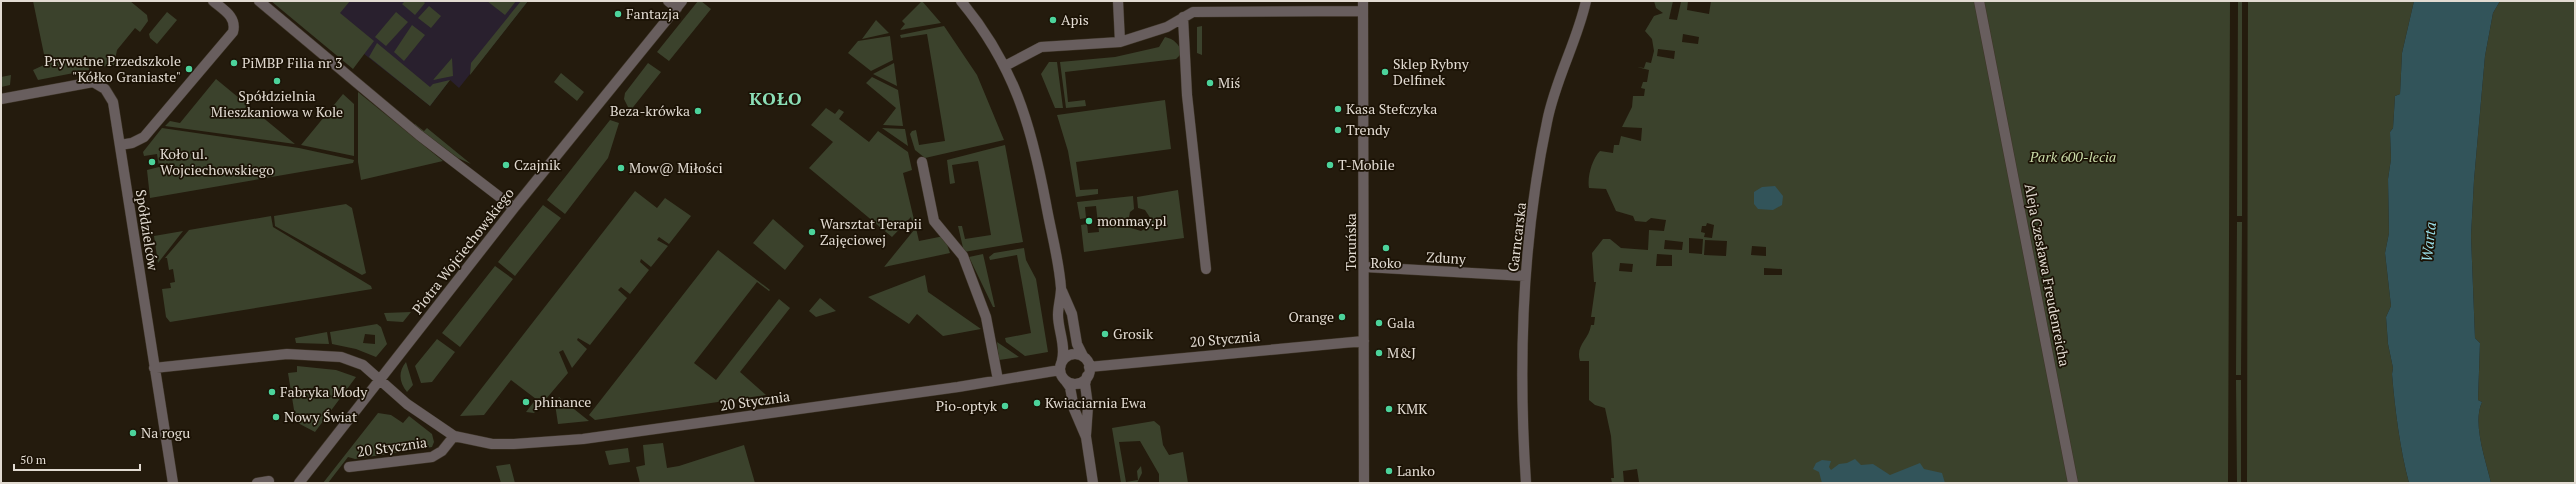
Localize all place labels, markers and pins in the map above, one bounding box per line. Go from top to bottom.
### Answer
place label: Fantazja [626,4,679,23]
marker: Fantazja [613,9,623,19]
place label: Apis [1061,10,1089,29]
marker: Apis [1048,15,1058,25]
place label: Prywatne Przedszkole "Kółko Graniaste" [44,51,181,86]
place label: PiMBP Filia nr 3 [242,53,342,72]
place label: Sklep Rybny Delfinek [1393,54,1470,89]
marker: PiMBP Filia nr 3 [229,58,239,68]
marker: Prywatne Przedszkole "Kółko Graniaste" [184,64,194,74]
marker: Sklep Rybny Delfinek [1380,67,1390,77]
place label: Miś [1218,73,1240,92]
marker: Spółdzielnia Mieszkaniowa w Kole [272,76,282,86]
marker: Miś [1205,78,1215,88]
place label: Spółdzielnia Mieszkaniowa w Kole [211,86,343,121]
place label: Kasa Stefczyka [1346,99,1437,118]
place label: Beza-krówka [610,101,690,120]
marker: Kasa Stefczyka [1333,104,1343,114]
marker: Beza-krówka [693,106,703,116]
place label: Trendy [1346,120,1391,139]
marker: Trendy [1333,125,1343,135]
place label: Koło ul. Wojciechowskiego [160,144,274,179]
place label: Czajnik [514,155,561,174]
place label: T-Mobile [1338,155,1395,174]
marker: Koło ul. Wojciechowskiego [147,157,157,167]
place label: Mow@ Miłości [629,158,723,177]
marker: Czajnik [501,160,511,170]
marker: T-Mobile [1325,160,1335,170]
marker: Mow@ Miłości [616,163,626,173]
place label: monmay.pl [1097,211,1167,230]
place label: Warsztat Terapii Zajęciowej [820,214,922,249]
marker: monmay.pl [1084,216,1094,226]
marker: Warsztat Terapii Zajęciowej [807,227,817,237]
marker: Roko [1381,243,1391,253]
place label: Roko [1370,253,1402,272]
place label: Orange [1288,307,1334,326]
marker: Orange [1337,312,1347,322]
place label: Gala [1387,313,1415,332]
marker: Gala [1374,318,1384,328]
place label: Grosik [1113,324,1154,343]
marker: Grosik [1100,329,1110,339]
place label: M&J [1387,343,1416,362]
marker: M&J [1374,348,1384,358]
place label: Fabryka Mody [280,382,368,401]
marker: Fabryka Mody [267,387,277,397]
place label: phinance [534,392,591,411]
place label: Kwiaciarnia Ewa [1045,393,1146,412]
place label: Pio-optyk [936,396,998,415]
marker: phinance [521,397,531,407]
marker: Kwiaciarnia Ewa [1032,398,1042,408]
place label: KMK [1397,399,1428,418]
marker: Pio-optyk [1000,401,1010,411]
marker: KMK [1384,404,1394,414]
place label: Nowy Świat [284,407,358,426]
marker: Nowy Świat [271,412,281,422]
place label: Na rogu [141,423,190,442]
marker: Na rogu [128,428,138,438]
place label: Lanko [1397,461,1435,480]
marker: Lanko [1384,466,1394,476]

